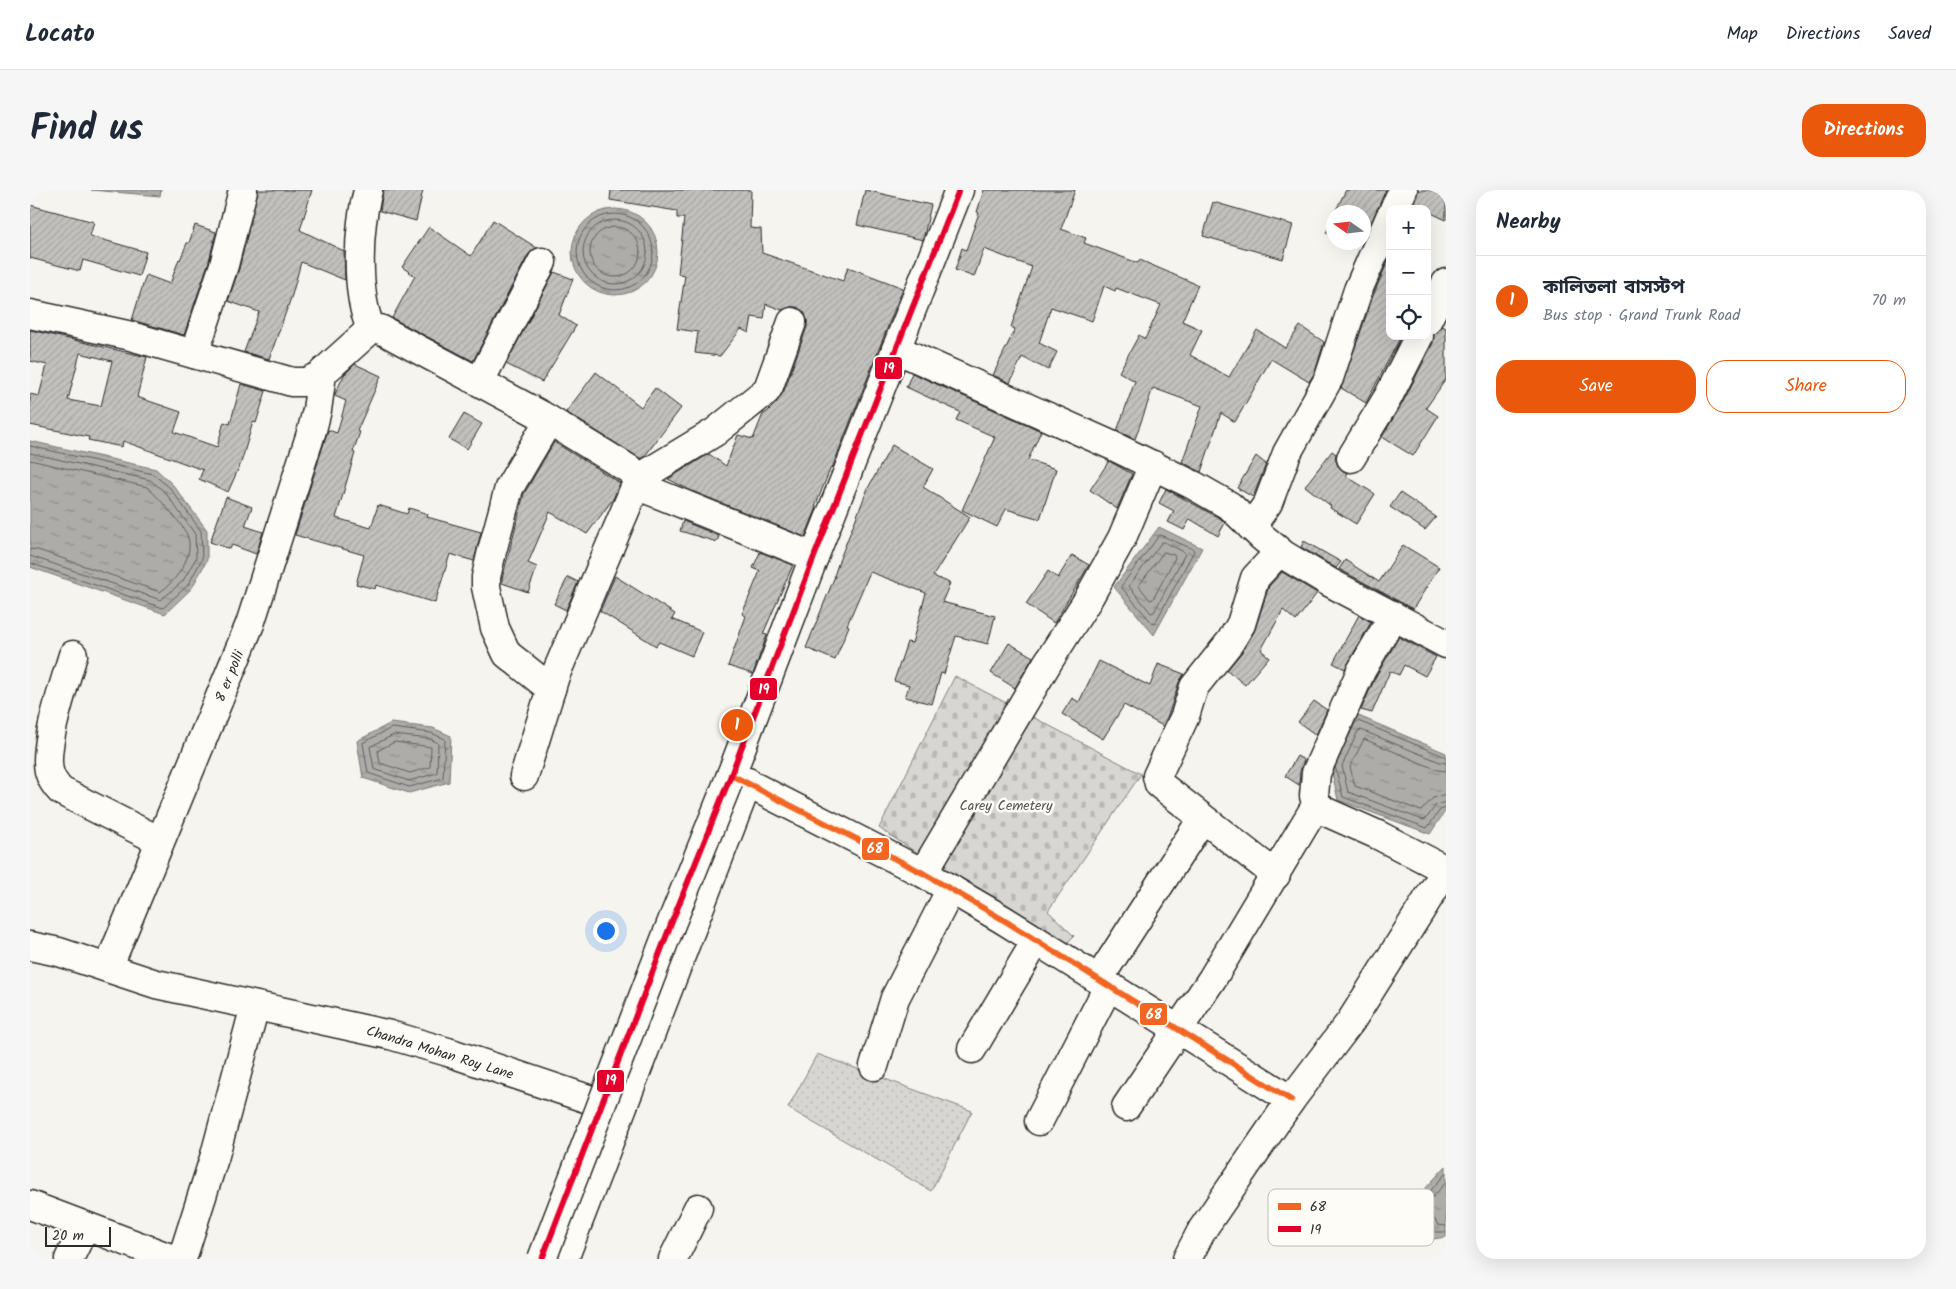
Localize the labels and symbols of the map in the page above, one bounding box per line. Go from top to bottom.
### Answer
north arrow [1326,205,1371,250]
line badge: 19 [874,356,903,380]
text: 19 [883,358,895,380]
street label: 8 er polli [210,647,250,705]
line badge: 19 [749,677,778,701]
text: 19 [758,679,770,701]
pin: 1 [721,706,753,744]
park label: Carey Cemetery [959,795,1053,817]
line badge: 68 [861,837,890,861]
text: 68 [867,838,884,860]
your location [593,918,619,944]
line badge: 68 [1139,1002,1168,1026]
text: 68 [1146,1004,1163,1026]
street label: Chandra Mohan Roy Lane [363,1020,517,1086]
line badge: 19 [596,1069,625,1093]
text: 19 [605,1070,617,1092]
legend [1268,1189,1434,1246]
text: 68 [1310,1196,1327,1218]
text: 19 [1310,1219,1321,1241]
scale bar [45,1224,111,1247]

